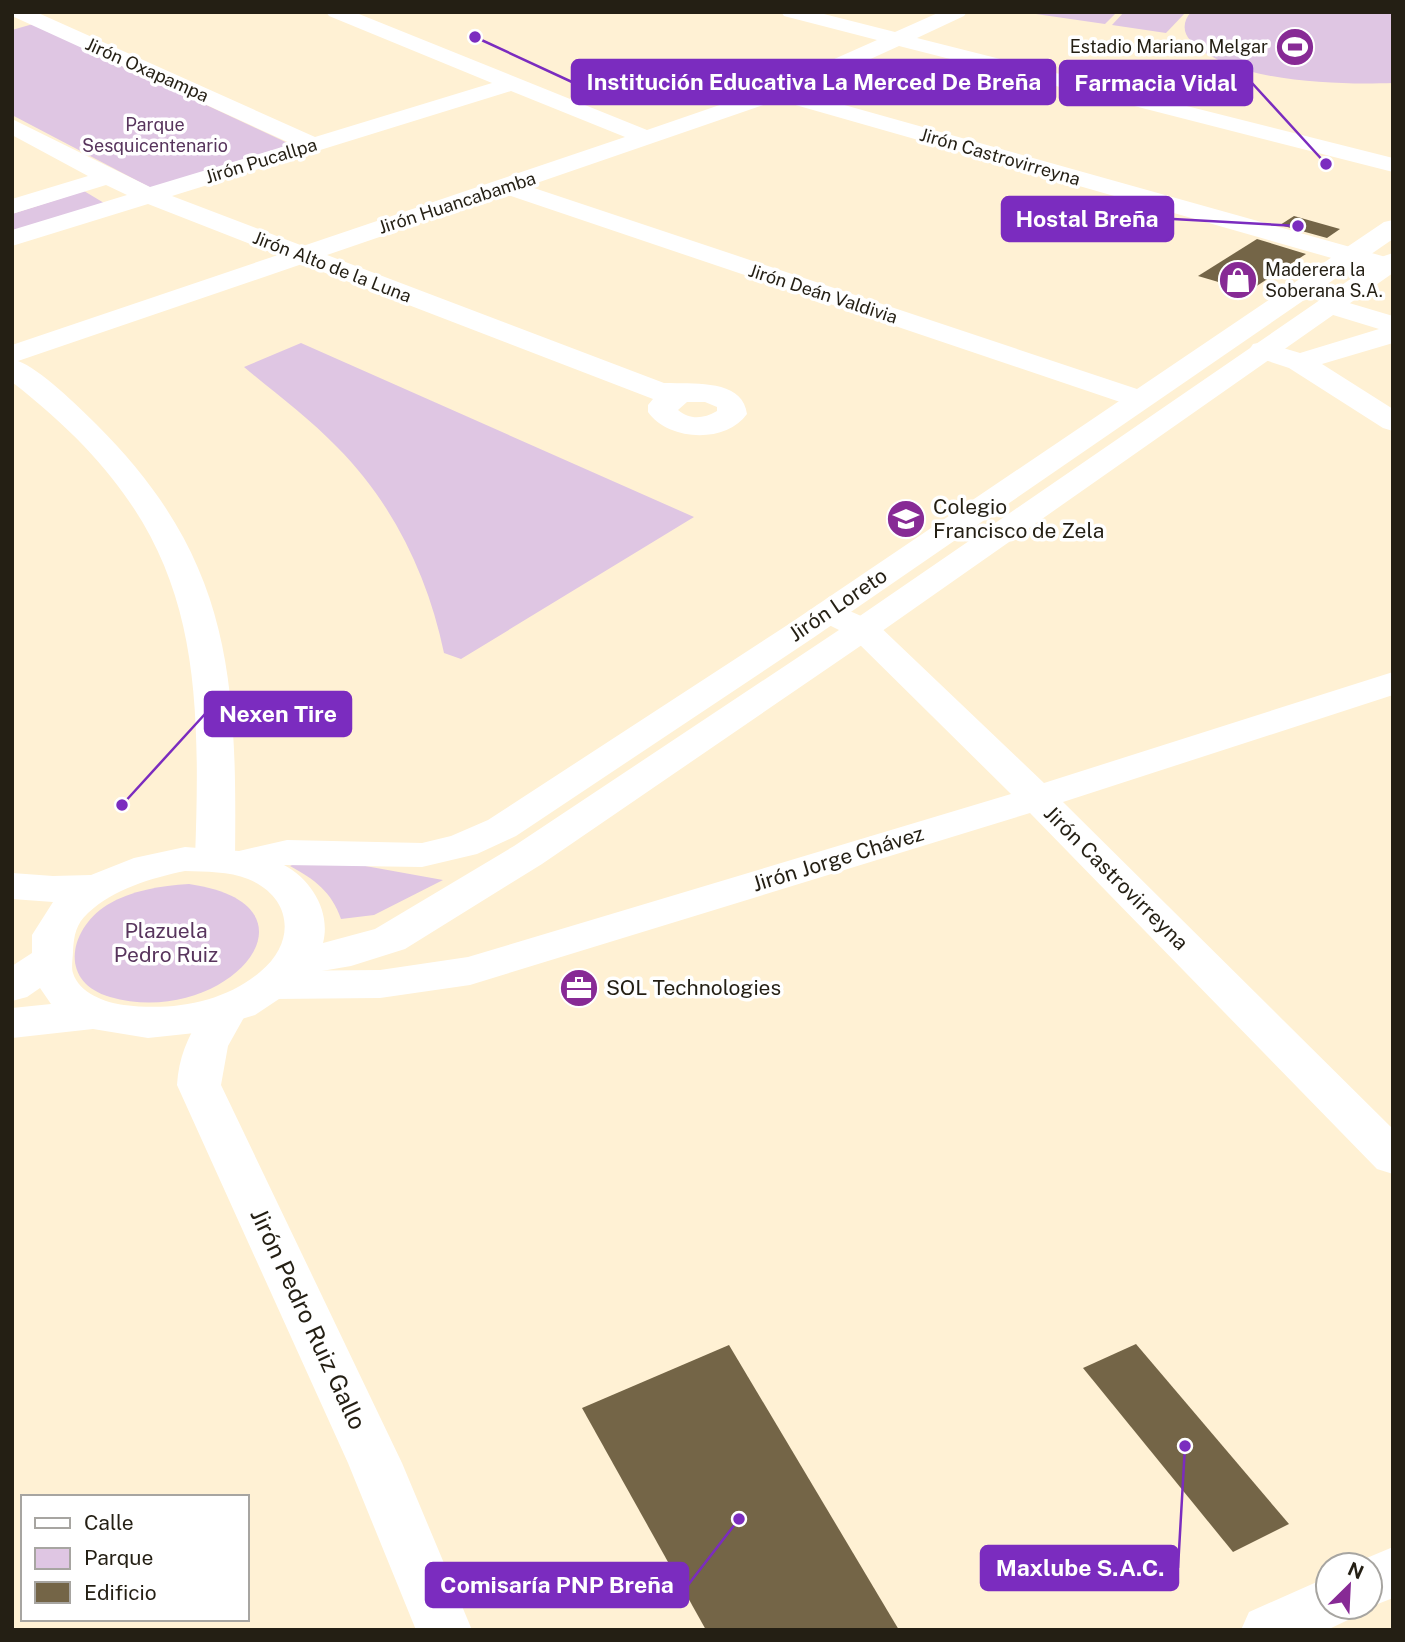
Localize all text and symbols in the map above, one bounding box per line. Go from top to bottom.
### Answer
sports icon: Estadio Mariano Melgar [1274,26,1316,68]
street label: Jirón Oxapampa [82,33,212,106]
place label: Estadio Mariano Melgar [1070,36,1268,57]
callout: Institución Educativa La Merced De Breña [572,60,1055,104]
callout: Farmacia Vidal [1060,61,1252,105]
text: Institución Educativa La Merced De Breña [587,68,1041,95]
text: Farmacia Vidal [1074,69,1238,96]
park label: Parque Sesquicentenario [82,114,228,156]
street label: Jirón Castrovirreyna [917,124,1083,189]
street label: Jirón Pucallpa [202,134,319,188]
street label: Jirón Huancabamba [375,167,538,238]
callout: Hostal Breña [1002,197,1173,241]
text: Hostal Breña [1015,205,1159,232]
street label: Jirón Alto de la Luna [250,227,414,306]
shop icon: Maderera la Soberana S.A. [1217,259,1259,301]
place label: Maderera la Soberana S.A. [1265,259,1383,301]
street label: Jirón Deán Valdivia [746,260,900,328]
place label: Colegio Francisco de Zela [933,494,1104,543]
school or university icon: Colegio Francisco de Zela [885,498,927,540]
street label: Jirón Loreto [784,563,892,647]
callout: Nexen Tire [205,692,351,736]
text: Nexen Tire [219,700,337,727]
street label: Jirón Castrovirreyna [1039,800,1194,955]
street label: Jirón Jorge Chávez [749,821,927,897]
park label: Plazuela Pedro Ruiz [114,918,218,967]
office icon: SOL Technologies [558,967,600,1009]
place label: SOL Technologies [606,975,781,1000]
street label: Jirón Pedro Ruiz Gallo [245,1204,372,1434]
legend [21,1495,248,1621]
text: Calle [84,1510,134,1535]
text: Parque [84,1545,153,1570]
callout: Maxlube S.A.C. [981,1546,1178,1590]
north arrow [1314,1551,1384,1621]
text: Maxlube S.A.C. [996,1554,1164,1581]
text: N [1345,1557,1367,1584]
callout: Comisaría PNP Breña [426,1563,688,1607]
text: Comisaría PNP Breña [440,1571,674,1598]
text: Edificio [84,1580,157,1605]

